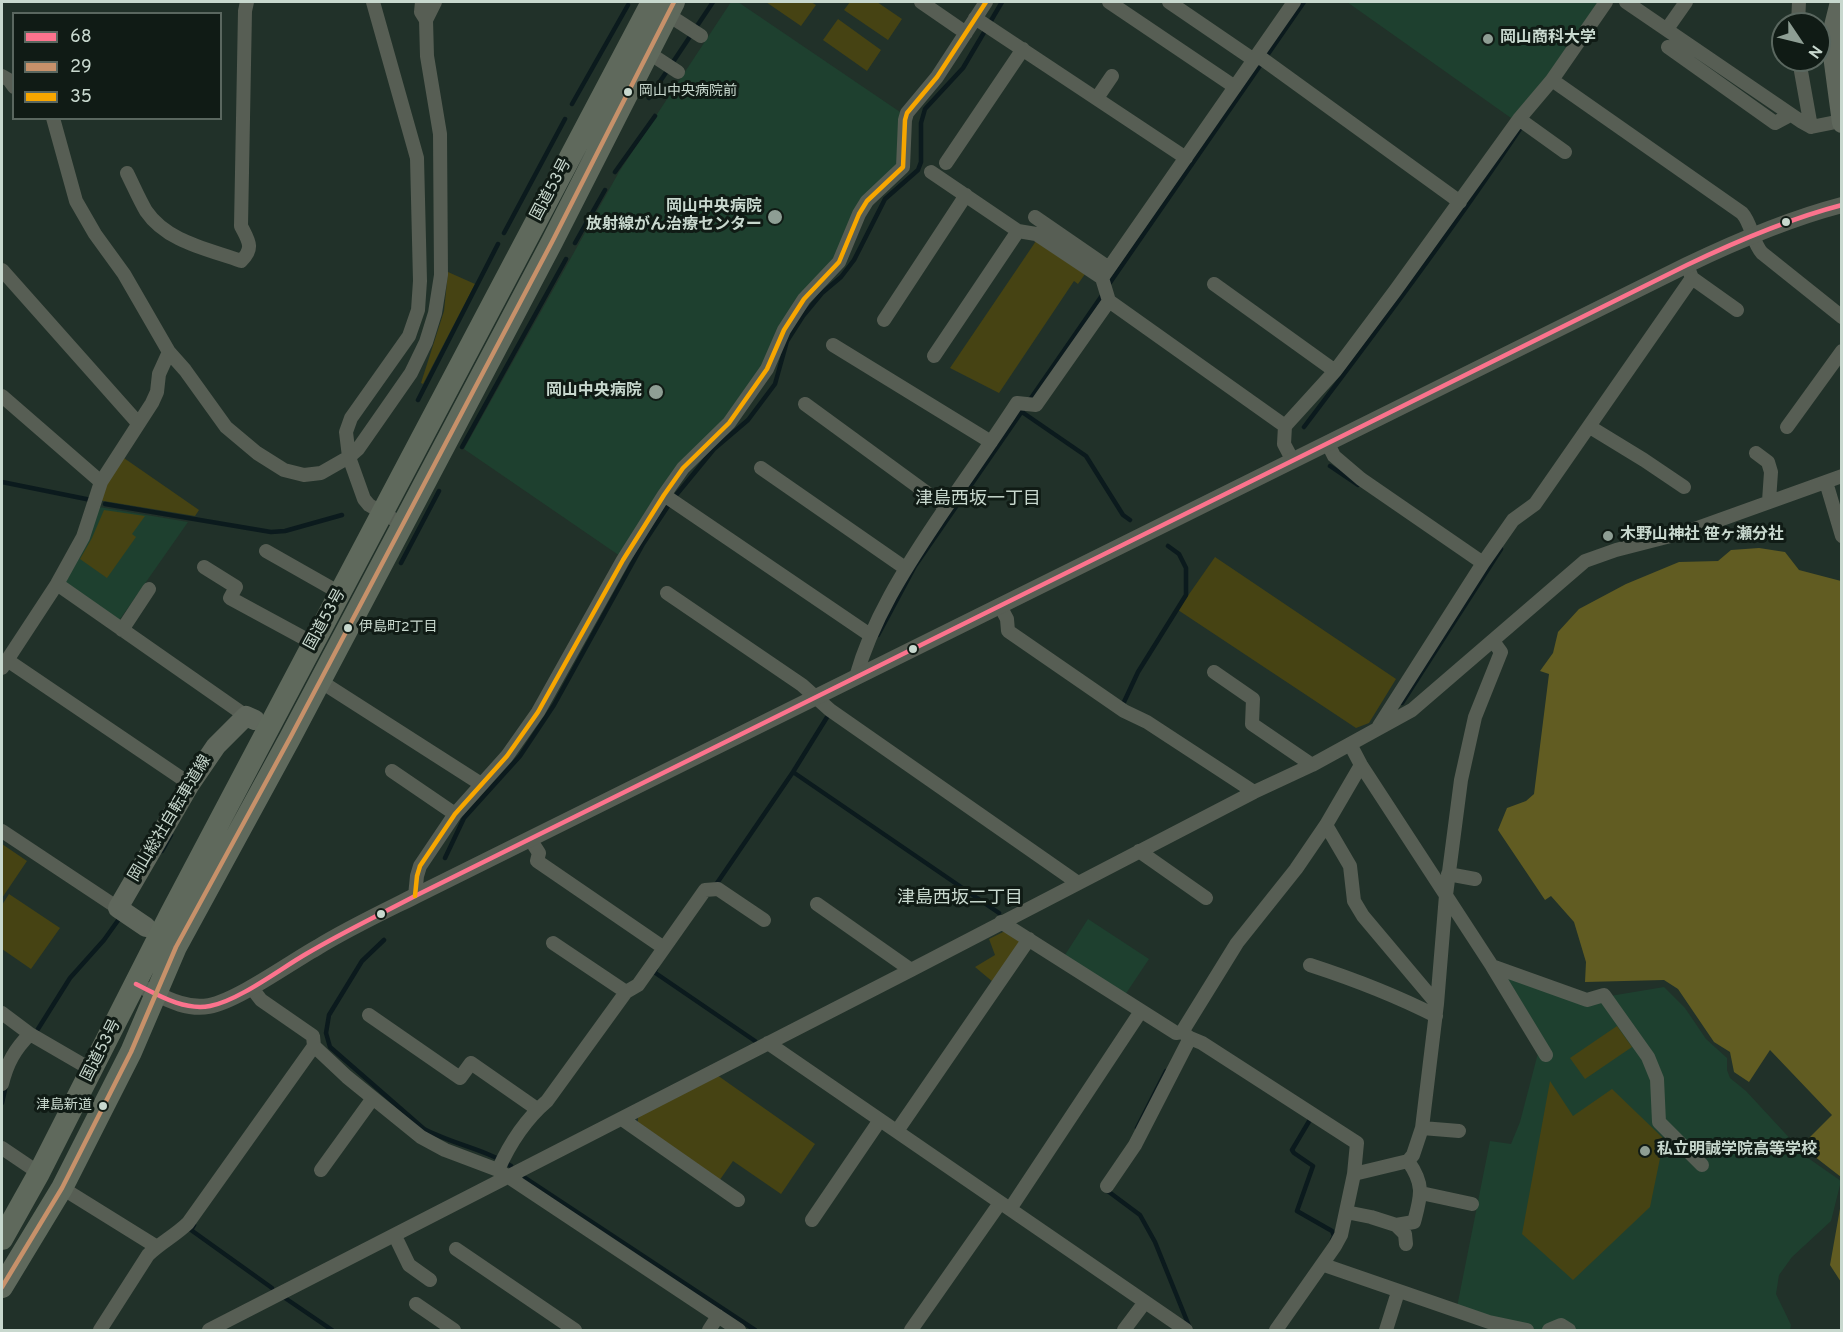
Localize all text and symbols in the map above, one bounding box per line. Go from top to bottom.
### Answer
legend [12,12,222,120]
north arrow [1771,12,1831,72]
text: 68 [70,26,92,49]
place label: 岡山商科大学 [1500,29,1596,49]
marker: 岡山商科大学 [1481,32,1495,46]
text: N [1803,41,1826,62]
text: 29 [70,56,92,79]
place label: 岡山中央病院前 [639,84,737,100]
text: 35 [70,86,92,109]
marker: 岡山中央病院前 [622,86,634,98]
street label: 国道53号 [528,156,576,224]
place label: 岡山中央病院 放射線がん治療センター [586,198,762,236]
marker: 岡山中央病院 放射線がん治療センター [766,208,784,226]
unlabelled marker [1780,216,1792,228]
place label: 岡山中央病院 [546,382,642,402]
marker: 岡山中央病院 [647,383,665,401]
district label: 津島西坂一丁目 [915,489,1041,511]
place label: 木野山神社 笹ヶ瀬分社 [1620,526,1784,546]
marker: 木野山神社 笹ヶ瀬分社 [1601,529,1615,543]
street label: 国道53号 [301,586,351,654]
place label: 伊島町2丁目 [359,620,438,636]
marker: 伊島町2丁目 [342,622,354,634]
unlabelled marker [907,643,919,655]
street label: 岡山総社自転車道線 [126,752,216,886]
district label: 津島西坂二丁目 [897,888,1023,910]
unlabelled marker [375,908,387,920]
street label: 国道53号 [78,1017,126,1085]
place label: 津島新道 [36,1098,92,1114]
marker: 津島新道 [97,1100,109,1112]
place label: 私立明誠学院高等学校 [1657,1141,1817,1161]
marker: 私立明誠学院高等学校 [1638,1144,1652,1158]

